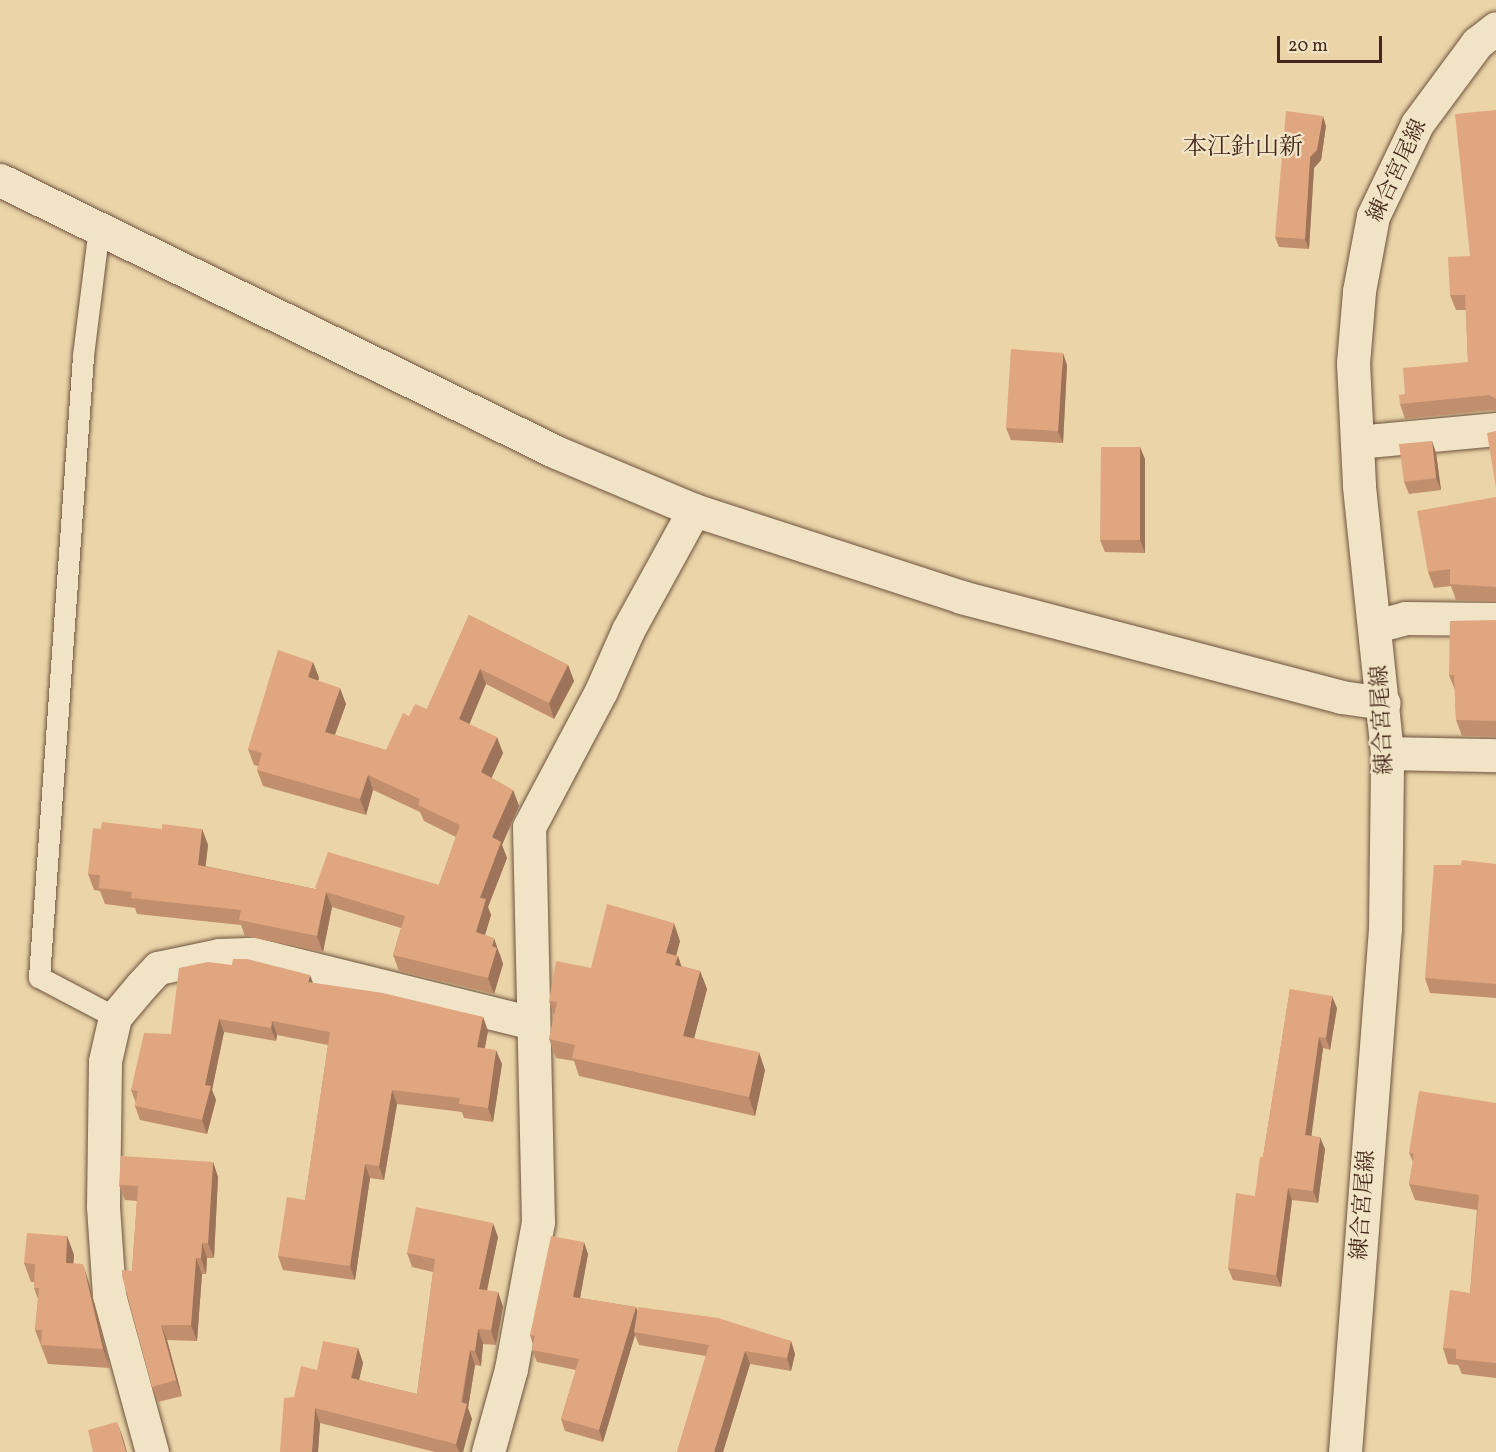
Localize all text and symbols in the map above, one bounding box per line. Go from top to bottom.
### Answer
scale bar [1280,24,1385,62]
text: 20 m [1288,34,1328,59]
street label: 練合宮尾線 [1363,116,1433,226]
district label: 本江針山新 [1183,135,1303,163]
street label: 練合宮尾線 [1367,664,1399,776]
street label: 練合宮尾線 [1347,1149,1381,1261]

